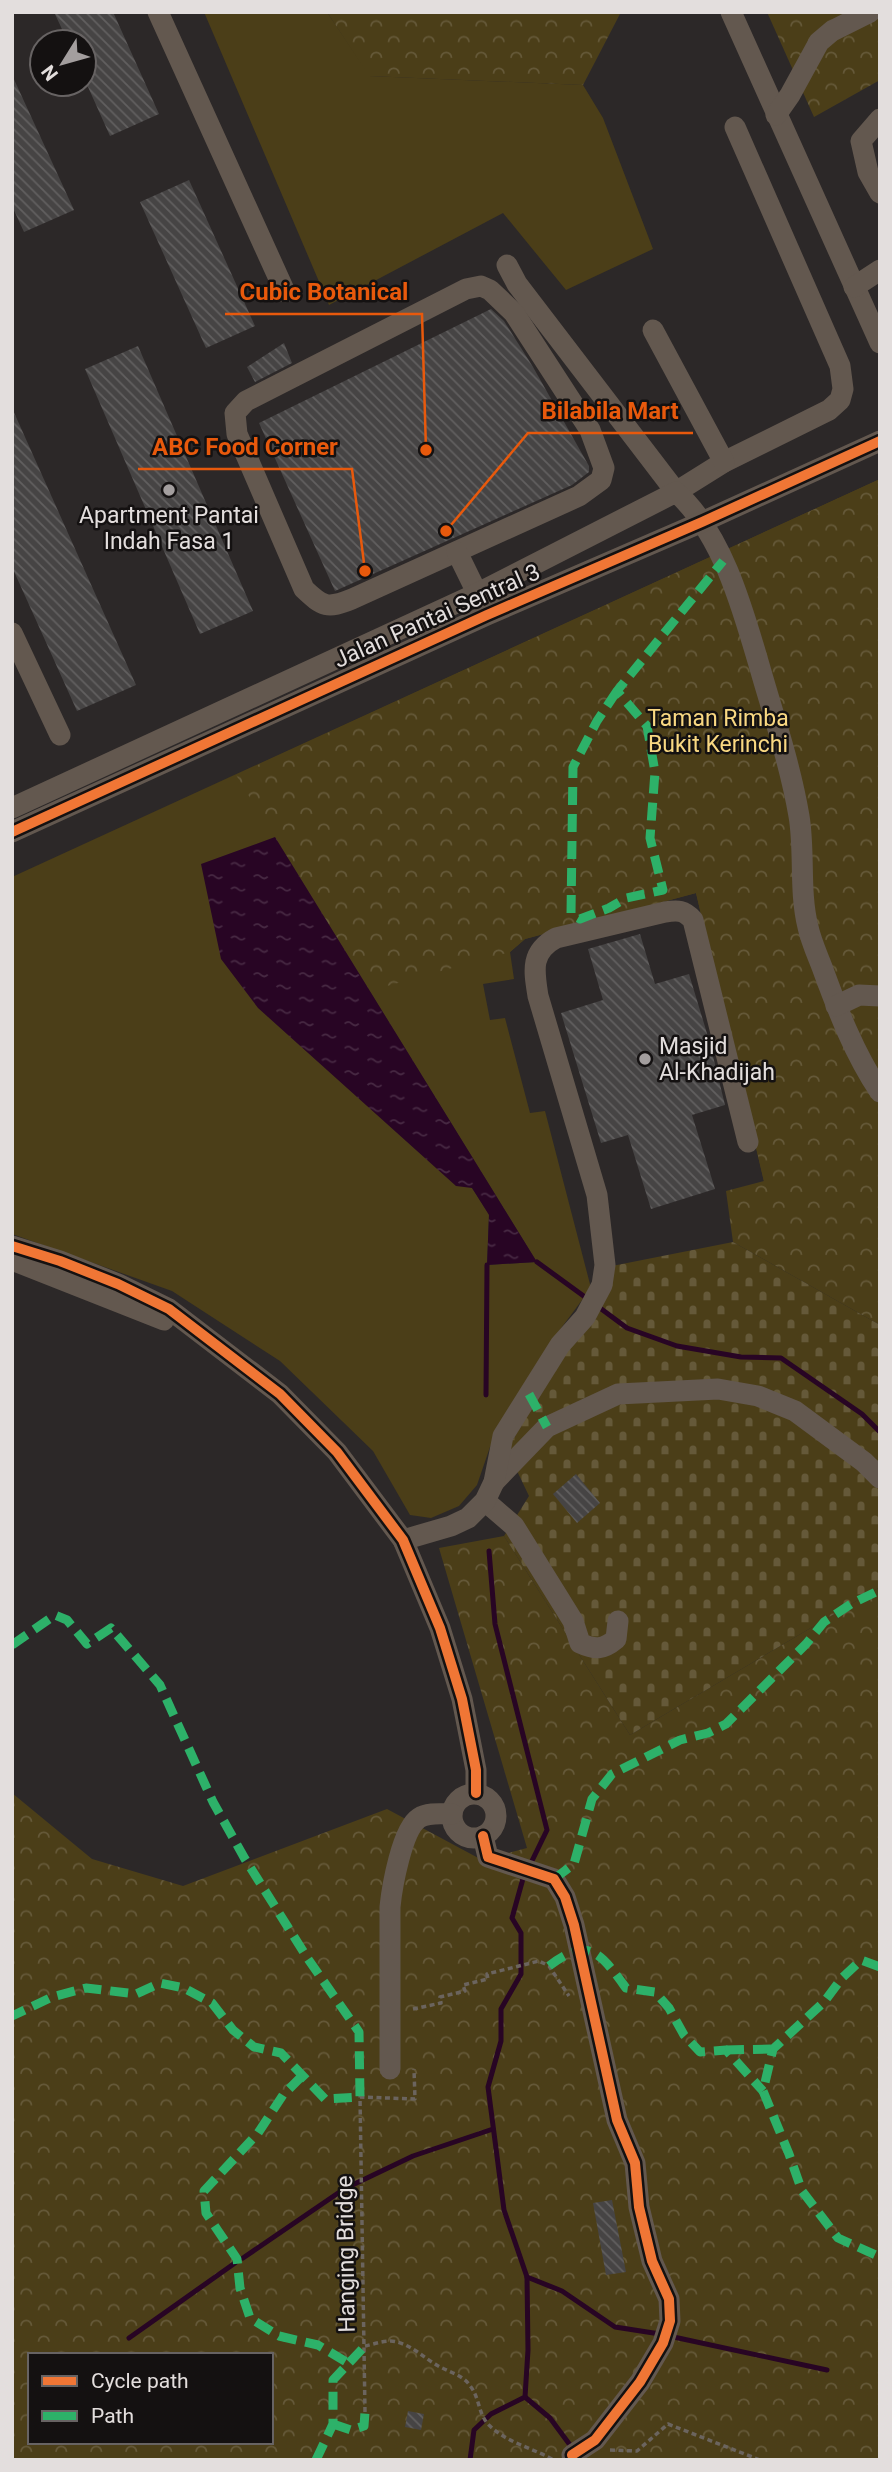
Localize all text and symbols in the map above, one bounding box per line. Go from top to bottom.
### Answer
north arrow [28,28,98,98]
text: N [37,61,63,85]
callout: Cubic Botanical [225,269,422,314]
text: Cubic Botanical [240,278,408,306]
callout: Bilabila Mart [528,388,693,433]
text: Bilabila Mart [541,397,679,425]
callout: ABC Food Corner [138,424,352,469]
text: ABC Food Corner [152,433,338,461]
marker: Apartment Pantai Indah Fasa 1 [161,482,177,498]
place label: Apartment Pantai Indah Fasa 1 [79,502,259,555]
street label: Jalan Pantai Sentral 3 [330,558,544,674]
park label: Taman Rimba Bukit Kerinchi [647,705,789,758]
place label: Masjid Al-Khadijah [659,1033,775,1086]
marker: Masjid Al-Khadijah [637,1051,653,1067]
street label: Hanging Bridge [331,2175,361,2333]
legend [28,2353,273,2444]
text: Cycle path [91,2369,189,2393]
text: Path [91,2404,134,2428]

